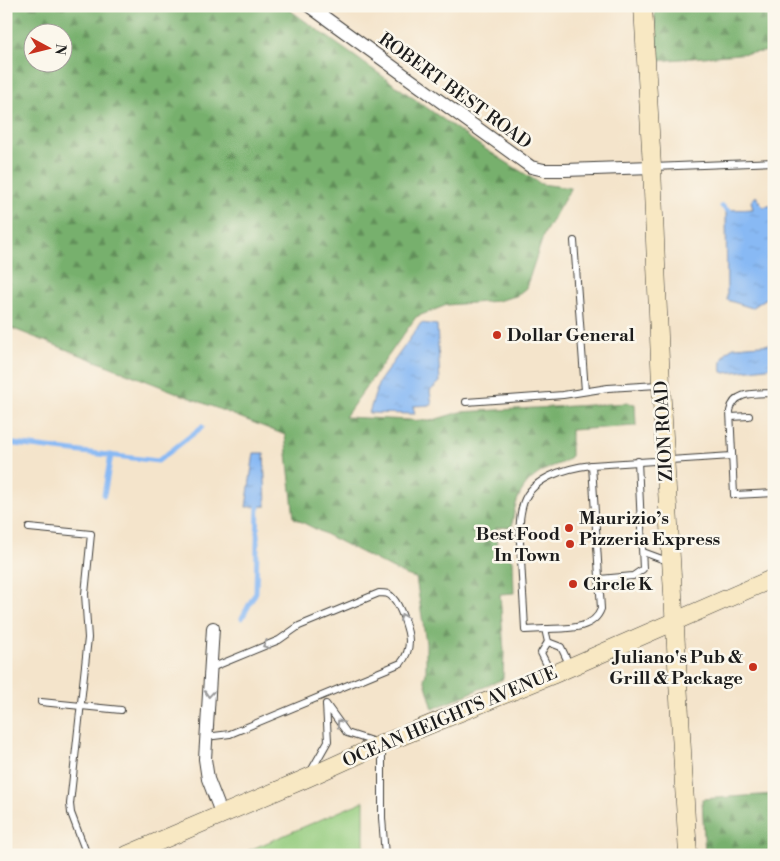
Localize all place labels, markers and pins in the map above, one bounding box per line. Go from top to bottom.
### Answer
place label: Dollar General [507,324,635,347]
marker: Dollar General [491,329,503,341]
place label: Maurizio’s Pizzeria Express [579,507,721,551]
marker: Maurizio’s Pizzeria Express [563,522,575,534]
place label: Best Food In Town [476,523,560,567]
marker: Best Food In Town [564,538,576,550]
place label: Circle K [583,573,653,596]
marker: Circle K [567,578,579,590]
place label: Juliano's Pub & Grill & Package [609,646,743,690]
marker: Juliano's Pub & Grill & Package [747,661,759,673]

